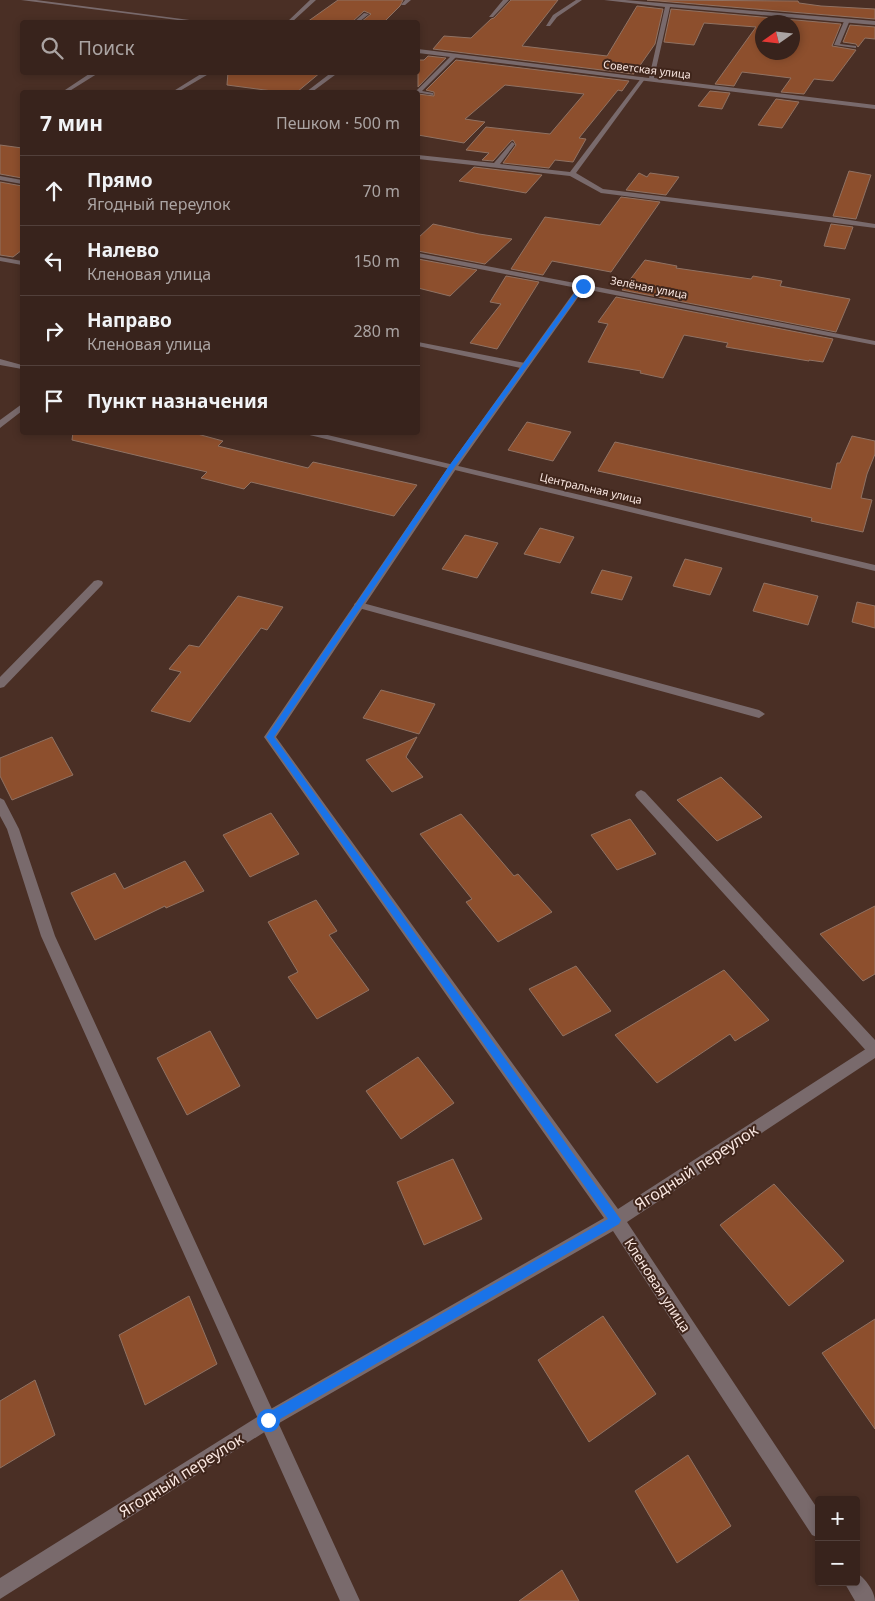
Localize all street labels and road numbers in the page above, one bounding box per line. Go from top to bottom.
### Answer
street label: Советская улица [602,56,692,82]
street label: Зелёная улица [609,272,689,302]
street label: Центральная улица [538,469,644,507]
street label: Ягодный переулок [630,1118,763,1215]
street label: Кленовая улица [620,1234,696,1336]
street label: Ягодный переулок [114,1427,248,1522]

